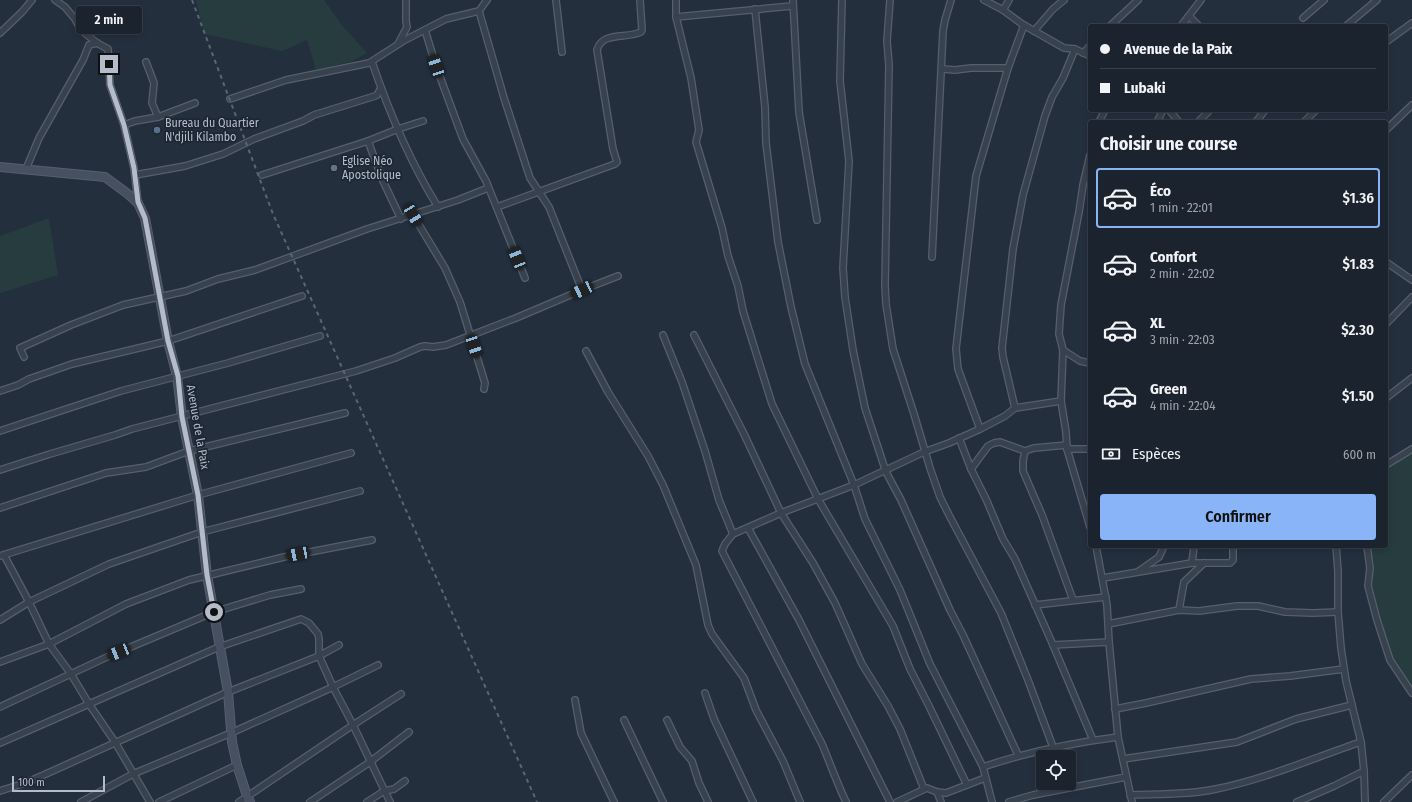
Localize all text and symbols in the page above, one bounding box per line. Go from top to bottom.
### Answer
callout: 2 min [76,6,142,34]
text: 2 min [95,12,123,27]
text: Avenue de la Paix [1124,40,1232,58]
car [426,53,446,79]
route end [100,55,118,73]
text: Lubaki [1124,79,1166,97]
place label: Bureau du Quartier N'djili Kilambo [165,116,260,144]
marker: Bureau du Quartier N'djili Kilambo [152,125,162,135]
text: Choisir une course [1100,133,1237,155]
place label: Eglise Néo Apostolique [342,154,401,182]
marker: Eglise Néo Apostolique [329,163,339,173]
icon: car [1102,180,1138,216]
text: Éco [1150,182,1171,200]
text: $1.36 [1342,189,1374,207]
text: 1 min · 22:01 [1150,200,1213,215]
car [402,202,424,228]
car [507,245,527,271]
icon: car [1102,246,1138,282]
text: Confort [1150,248,1197,266]
text: $1.83 [1343,255,1374,273]
text: 2 min · 22:02 [1150,266,1214,281]
car [569,279,595,301]
icon: car [1102,312,1138,348]
text: XL [1150,314,1165,332]
text: $2.30 [1341,321,1374,339]
text: 3 min · 22:03 [1150,332,1215,347]
car [465,333,483,359]
icon: car [1102,378,1138,414]
text: Green [1150,380,1187,398]
street label: Avenue de la Paix [184,384,212,471]
text: $1.50 [1342,387,1374,405]
text: 4 min · 22:04 [1150,398,1216,413]
icon: cash [1100,443,1122,465]
text: Espèces [1132,445,1181,463]
text: 600 m [1343,447,1376,462]
button: Confirmer [1100,494,1376,540]
car [285,546,311,562]
route start [205,603,223,621]
car [106,642,132,662]
map controls [1036,750,1076,790]
button: locate [1036,750,1076,790]
scale bar [12,774,105,793]
text: 100 m [18,776,45,789]

